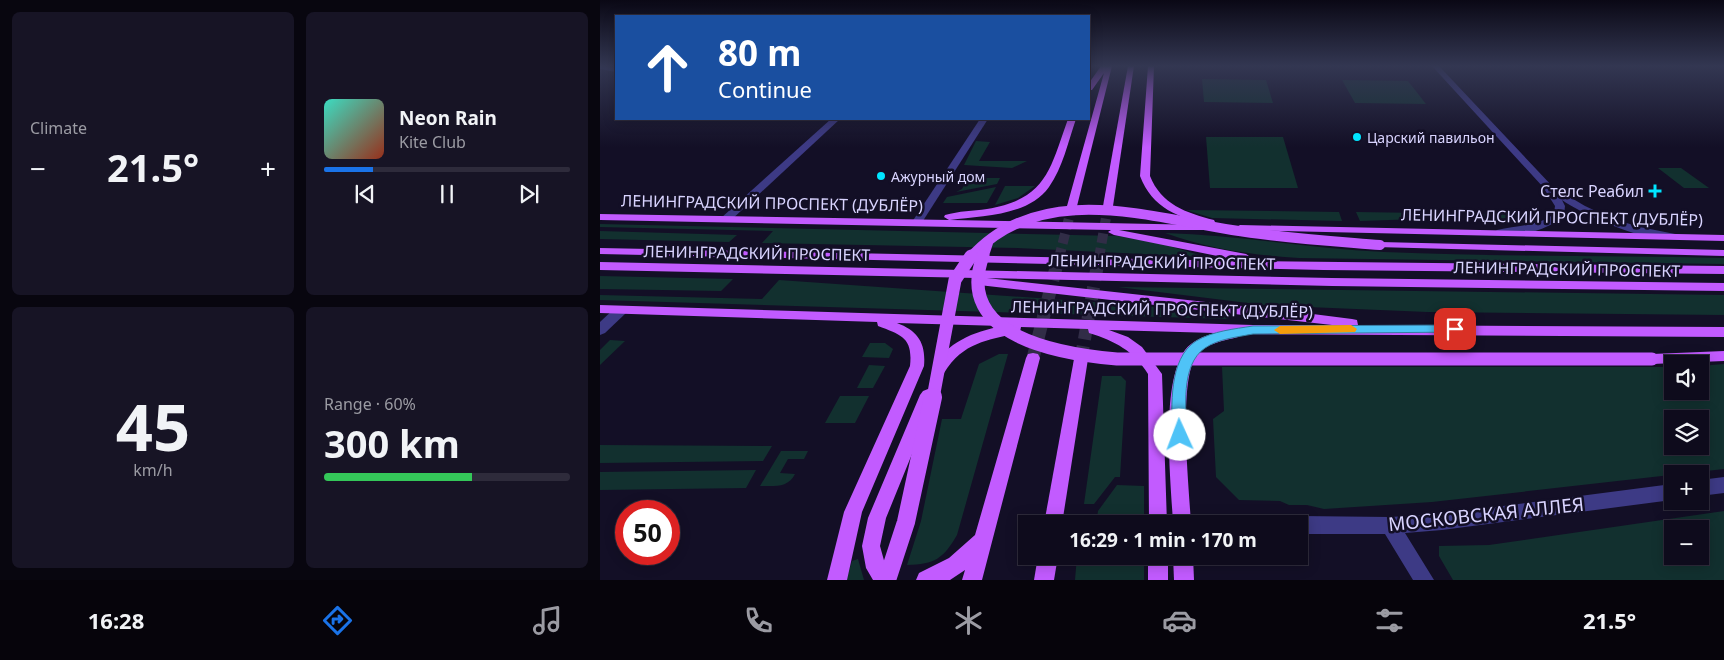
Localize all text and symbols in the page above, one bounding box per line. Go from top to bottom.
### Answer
text: 80 m [718,29,801,76]
icon: ahead [635,35,700,100]
text: Continue [718,74,812,104]
text: Neon Rain [399,105,497,131]
text: Climate [30,117,87,139]
place label: Царский павильон [1367,128,1495,147]
text: Kite Club [399,131,466,153]
marker: Царский павильон [1351,131,1363,143]
text: 21.5° [107,141,199,193]
text: − [30,149,46,187]
text: + [260,149,276,187]
place label: Ажурный дом [891,167,985,186]
marker: Ажурный дом [875,170,887,182]
icon: previous [351,180,379,208]
icon: pause [433,180,461,208]
icon: next [515,180,543,208]
place label: Стелс Реабил [1540,180,1644,202]
marker: Стелс Реабил [1648,184,1662,198]
street label: ЛЕНИНГРАДСКИЙ ПРОСПЕКТ (ДУБЛЁР) [621,189,923,217]
street label: ЛЕНИНГРАДСКИЙ ПРОСПЕКТ (ДУБЛЁР) [1401,203,1703,231]
street label: ЛЕНИНГРАДСКИЙ ПРОСПЕКТ [643,240,871,266]
street label: ЛЕНИНГРАДСКИЙ ПРОСПЕКТ [1048,249,1276,275]
street label: ЛЕНИНГРАДСКИЙ ПРОСПЕКТ [1453,256,1681,282]
street label: ЛЕНИНГРАДСКИЙ ПРОСПЕКТ (ДУБЛЁР) [1011,295,1313,323]
pin [1434,308,1476,350]
icon: arrive [1441,315,1469,343]
map controls [1664,355,1709,565]
button: sound [1664,355,1709,400]
text: 45 [116,382,190,470]
text: Range · 60% [324,393,416,415]
position arrow [1153,408,1205,460]
button: layers [1664,410,1709,455]
text: 300 km [324,417,460,469]
text: km/h [133,459,173,481]
button: + [1664,465,1709,510]
street label: МОСКОВСКАЯ АЛЛЕЯ [1387,491,1585,537]
speed limit sign: 50 [615,500,680,565]
button: − [1664,520,1709,565]
text: 16:29 · 1 min · 170 m [1069,527,1257,553]
icon: directions [320,603,355,638]
icon: music [530,603,565,638]
icon: phone [741,603,776,638]
icon: climate [951,603,986,638]
icon: car [1162,603,1197,638]
icon: filters [1372,603,1407,638]
text: 16:28 [88,605,144,635]
text: 21.5° [1583,605,1636,635]

